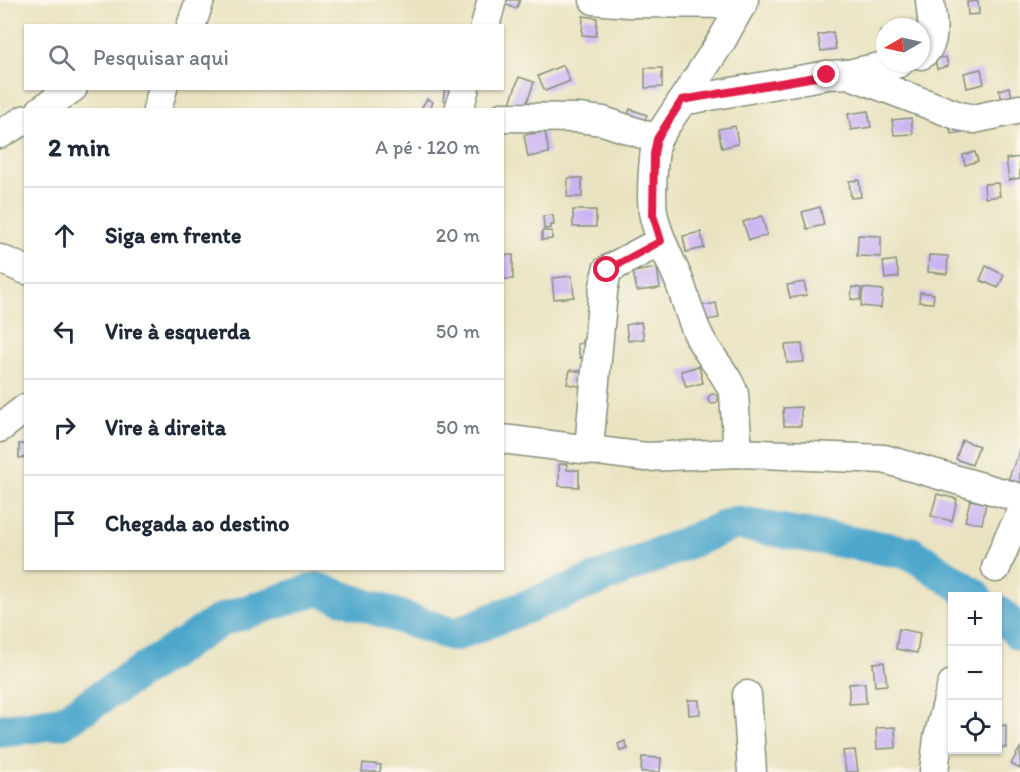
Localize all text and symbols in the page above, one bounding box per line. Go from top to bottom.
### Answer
north arrow [876,18,930,72]
search box [24,24,504,90]
icon: search [45,41,78,74]
text: Pesquisar aqui [93,44,229,71]
route end [813,61,839,87]
text: 2 min [48,131,110,163]
text: A pé · 120 m [375,135,480,159]
icon: ahead [48,219,81,252]
text: Siga em frente [105,222,241,249]
text: 20 m [436,223,480,247]
route start [593,256,619,282]
icon: left [48,315,81,348]
text: Vire à esquerda [105,318,250,345]
text: 50 m [436,319,480,343]
icon: right [48,411,81,444]
text: Vire à direita [105,414,226,441]
text: 50 m [436,415,480,439]
icon: arrive [48,507,81,540]
text: Chegada ao destino [105,510,289,537]
map controls [948,592,1002,754]
button: + [948,592,1002,646]
button: − [948,646,1002,700]
button: locate [948,700,1002,754]

